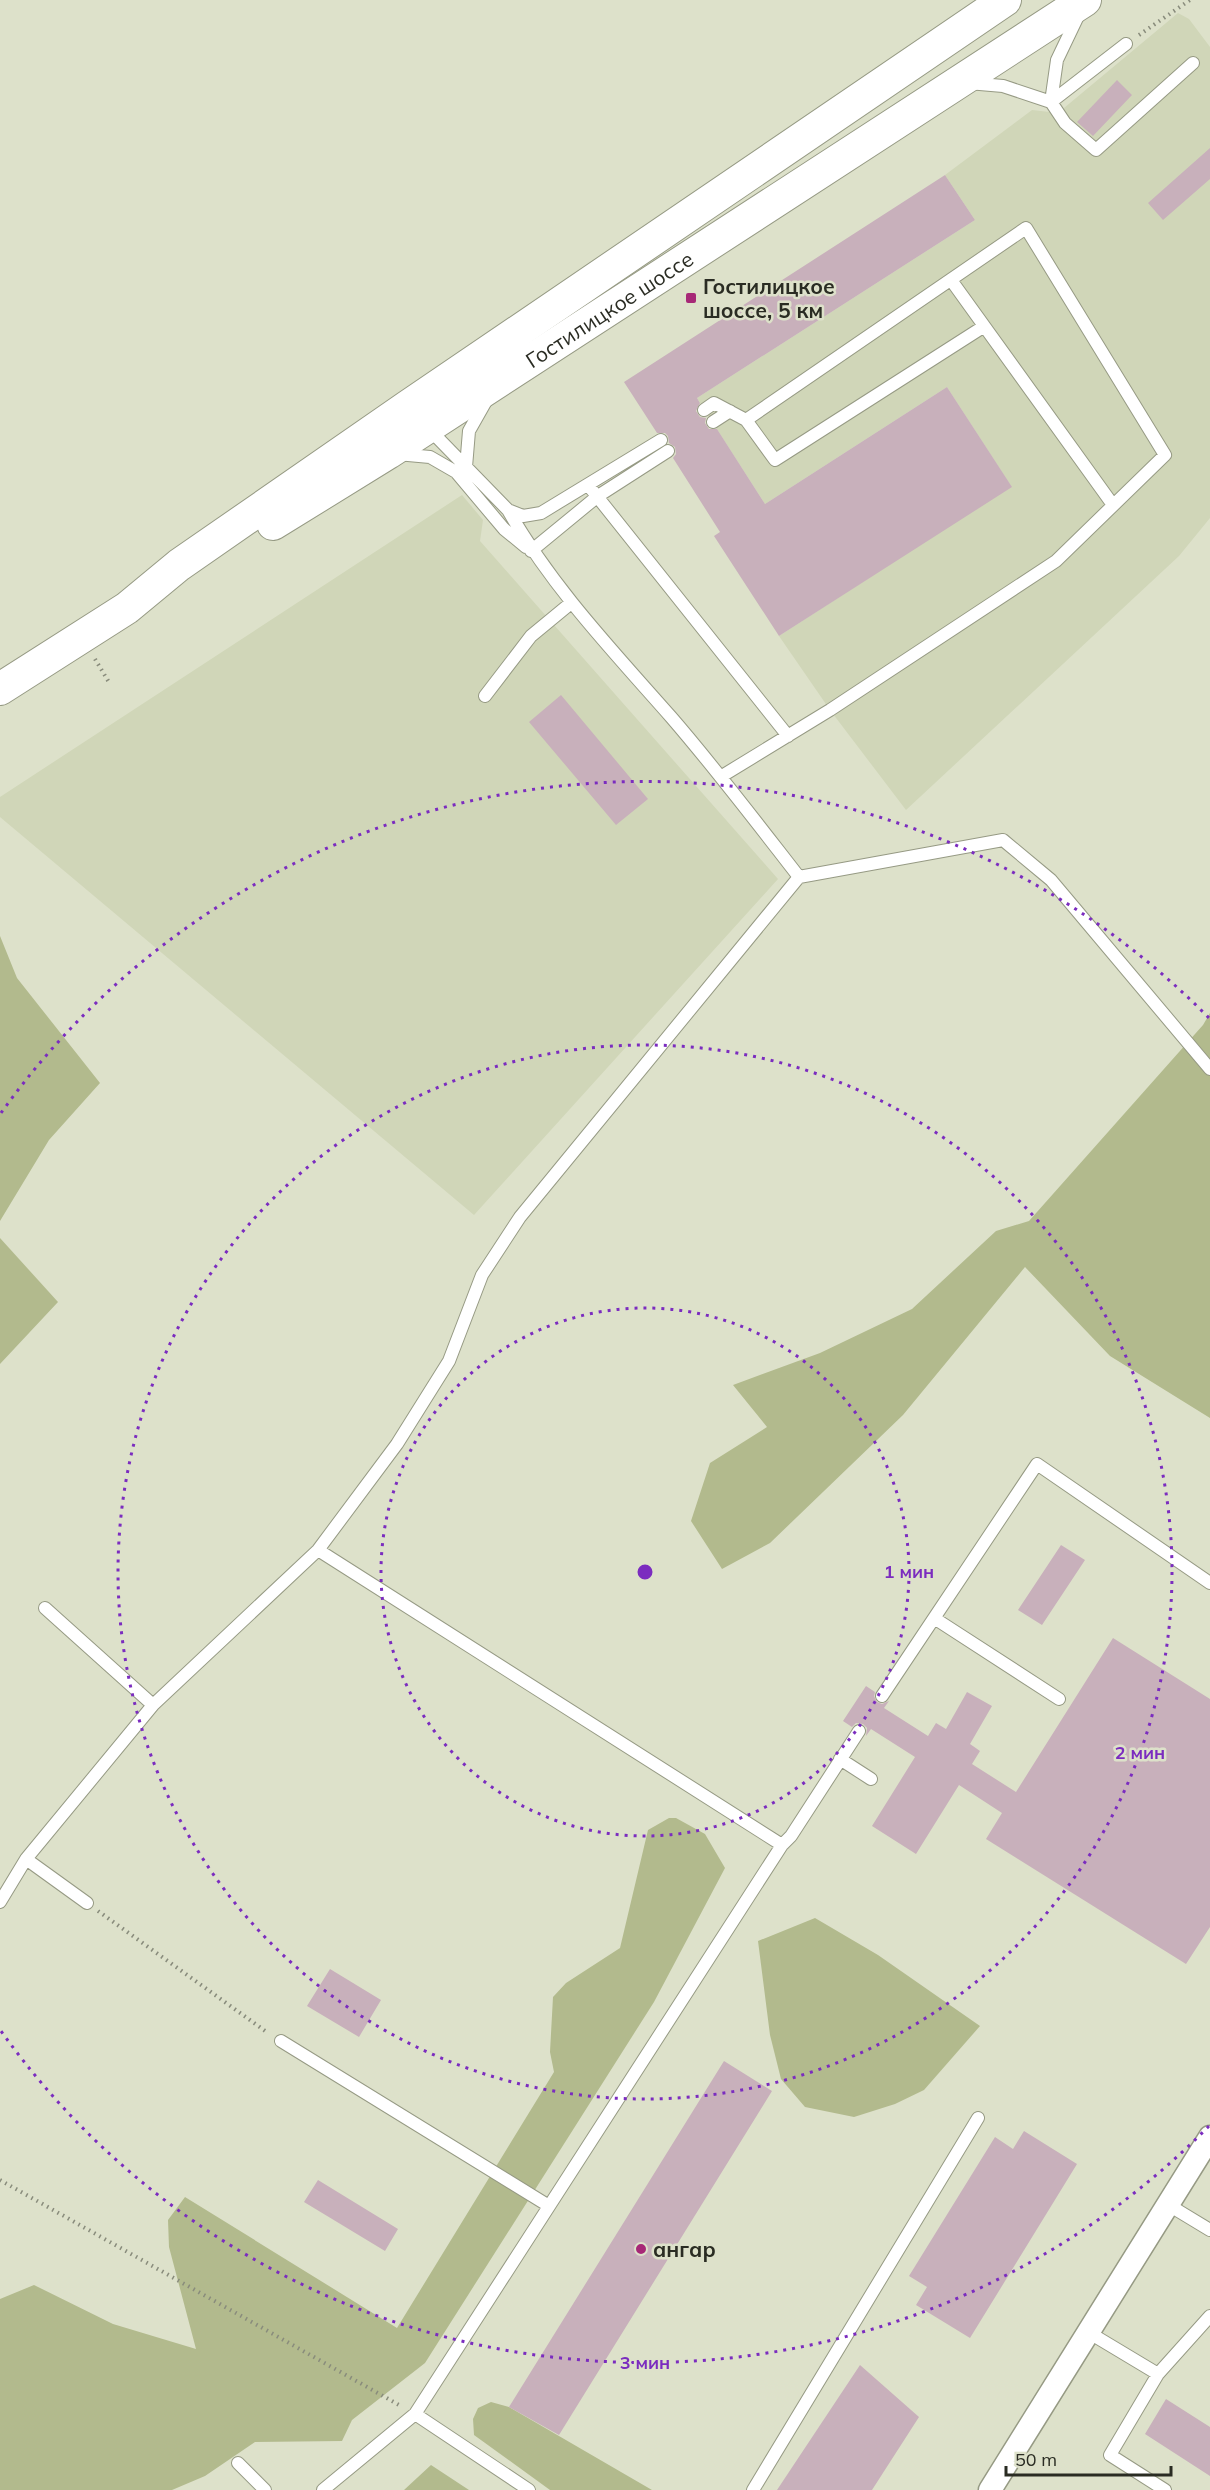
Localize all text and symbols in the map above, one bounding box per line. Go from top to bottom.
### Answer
street label: Гостилицкое шоссе [521,245,698,373]
place label: Гостилицкое шоссе, 5 км [703,273,835,323]
marker: Гостилицкое шоссе, 5 км [684,291,698,305]
text: 1 мин [884,1560,934,1583]
centre of rings [635,1562,655,1582]
text: 2 мин [1115,1741,1165,1764]
place label: ангар [653,2236,716,2262]
marker: ангар [634,2242,648,2256]
text: 3 мин [620,2351,670,2374]
scale bar [1006,2439,1171,2477]
text: 50 m [1015,2448,1057,2471]

